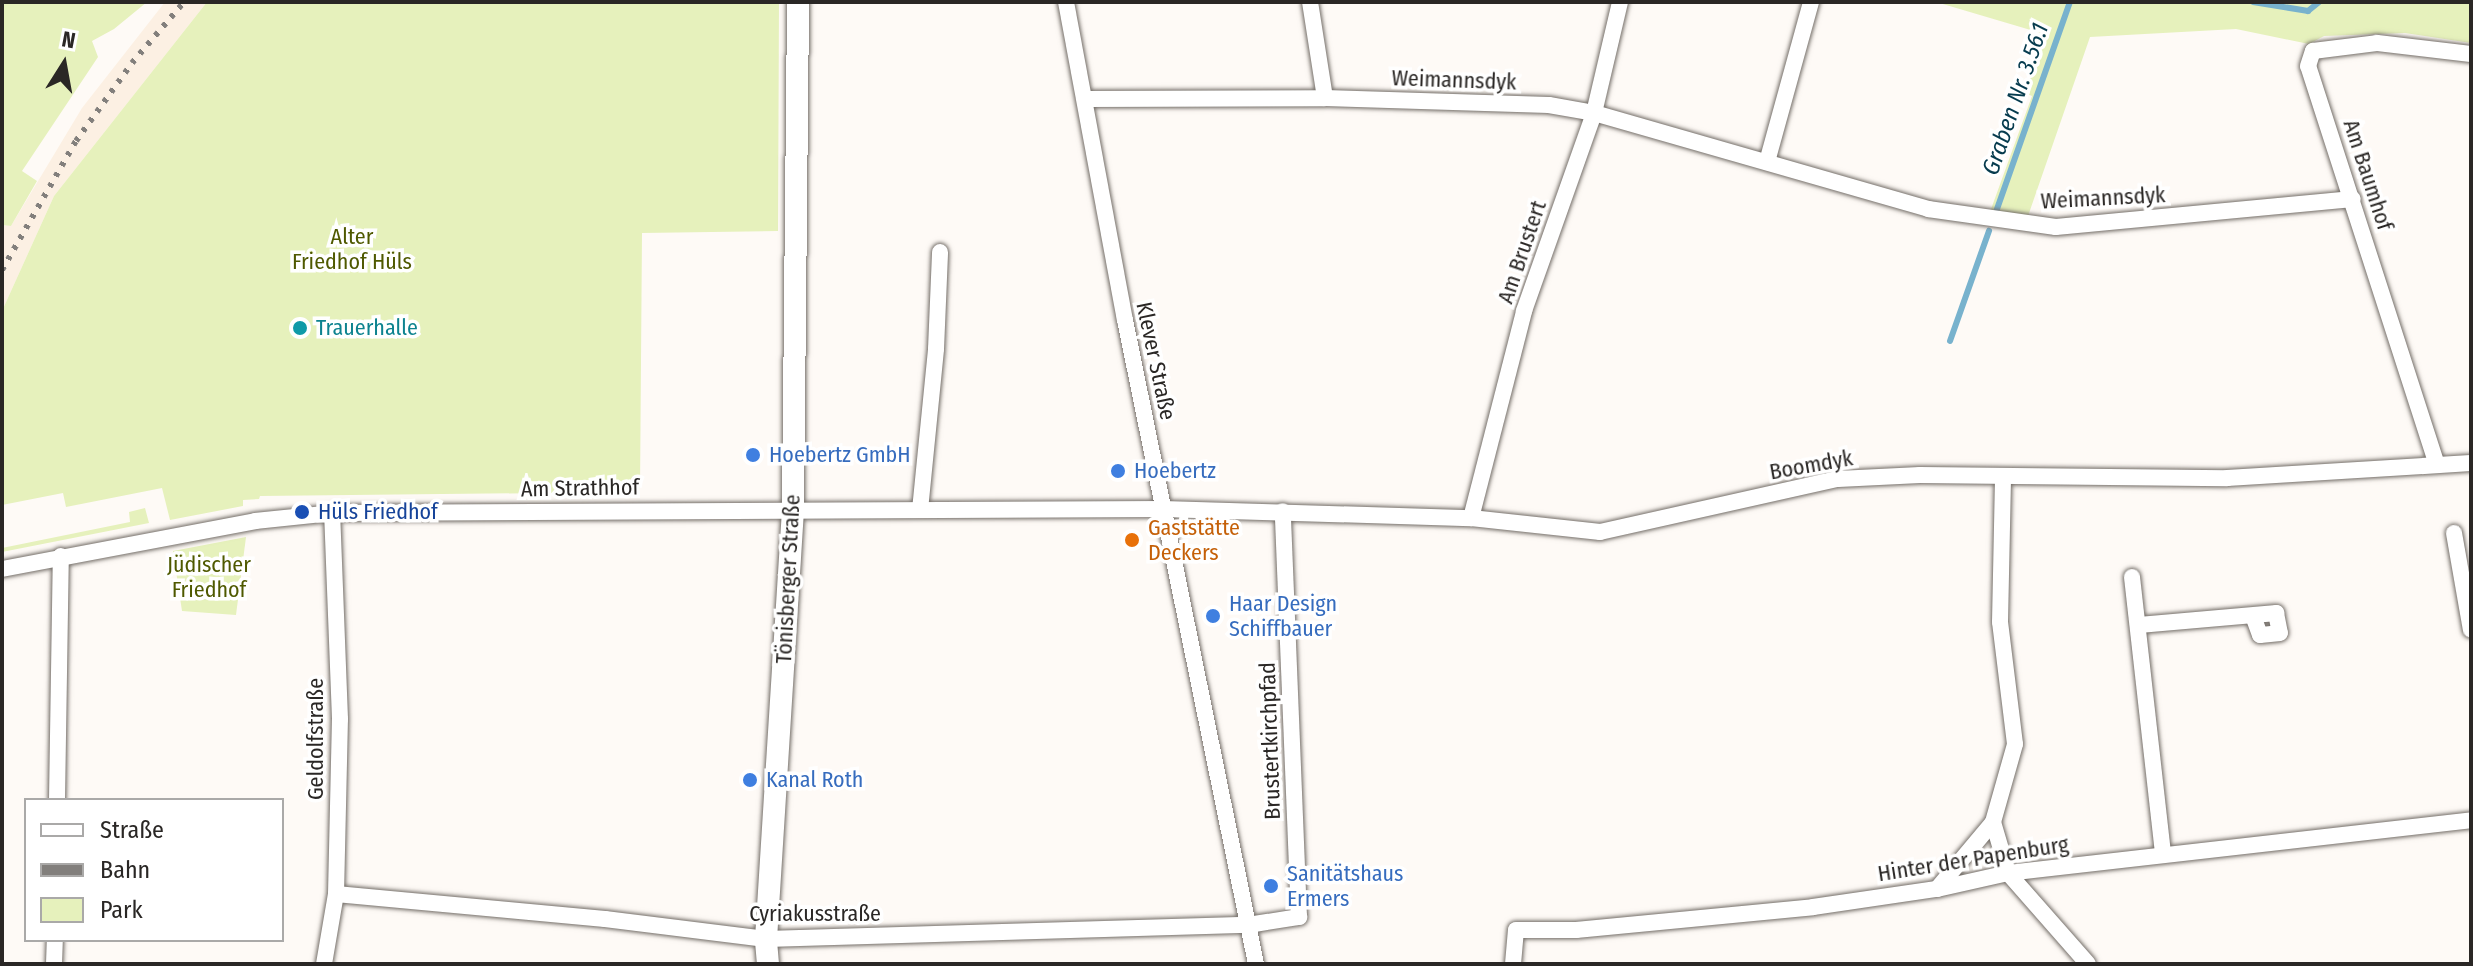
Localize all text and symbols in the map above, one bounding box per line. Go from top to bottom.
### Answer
water label: Graben Nr. 3.56.1 [1977,19,2055,179]
north arrow [24,24,104,104]
text: N [60,25,78,54]
street label: Weimannsdyk [1391,65,1517,95]
street label: Am Baumhof [2338,116,2398,234]
street label: Weimannsdyk [2040,182,2166,214]
street label: Am Brustert [1492,197,1552,307]
park label: Alter Friedhof Hüls [292,223,412,274]
street label: Klever Straße [1131,300,1181,422]
place label: Trauerhalle [316,315,418,341]
marker: Trauerhalle [291,319,309,337]
place label: Hoebertz GmbH [769,442,911,468]
street label: Boomdyk [1767,445,1855,485]
marker: Hoebertz GmbH [744,446,762,464]
place label: Hoebertz [1134,458,1216,484]
marker: Hoebertz [1109,462,1127,480]
street label: Am Strathhof [521,474,639,502]
street label: Tönisberger Straße [770,494,806,664]
place label: Hüls Friedhof [318,499,438,525]
marker: Hüls Friedhof [293,503,311,521]
place label: Gaststätte Deckers [1148,514,1240,566]
marker: Gaststätte Deckers [1123,531,1141,549]
park label: Jüdischer Friedhof [167,551,251,602]
place label: Haar Design Schiffbauer [1229,590,1337,642]
marker: Haar Design Schiffbauer [1204,607,1222,625]
street label: Brustertkirchpfad [1254,662,1286,820]
street label: Geldolfstraße [303,678,329,800]
place label: Kanal Roth [766,767,863,793]
marker: Kanal Roth [741,771,759,789]
legend [24,798,284,942]
text: Straße [100,816,164,844]
street label: Hinter der Papenburg [1876,831,2070,887]
text: Bahn [100,856,150,884]
place label: Sanitätshaus Ermers [1287,860,1404,912]
marker: Sanitätshaus Ermers [1262,877,1280,895]
text: Park [100,896,143,924]
street label: Cyriakusstraße [749,901,881,927]

